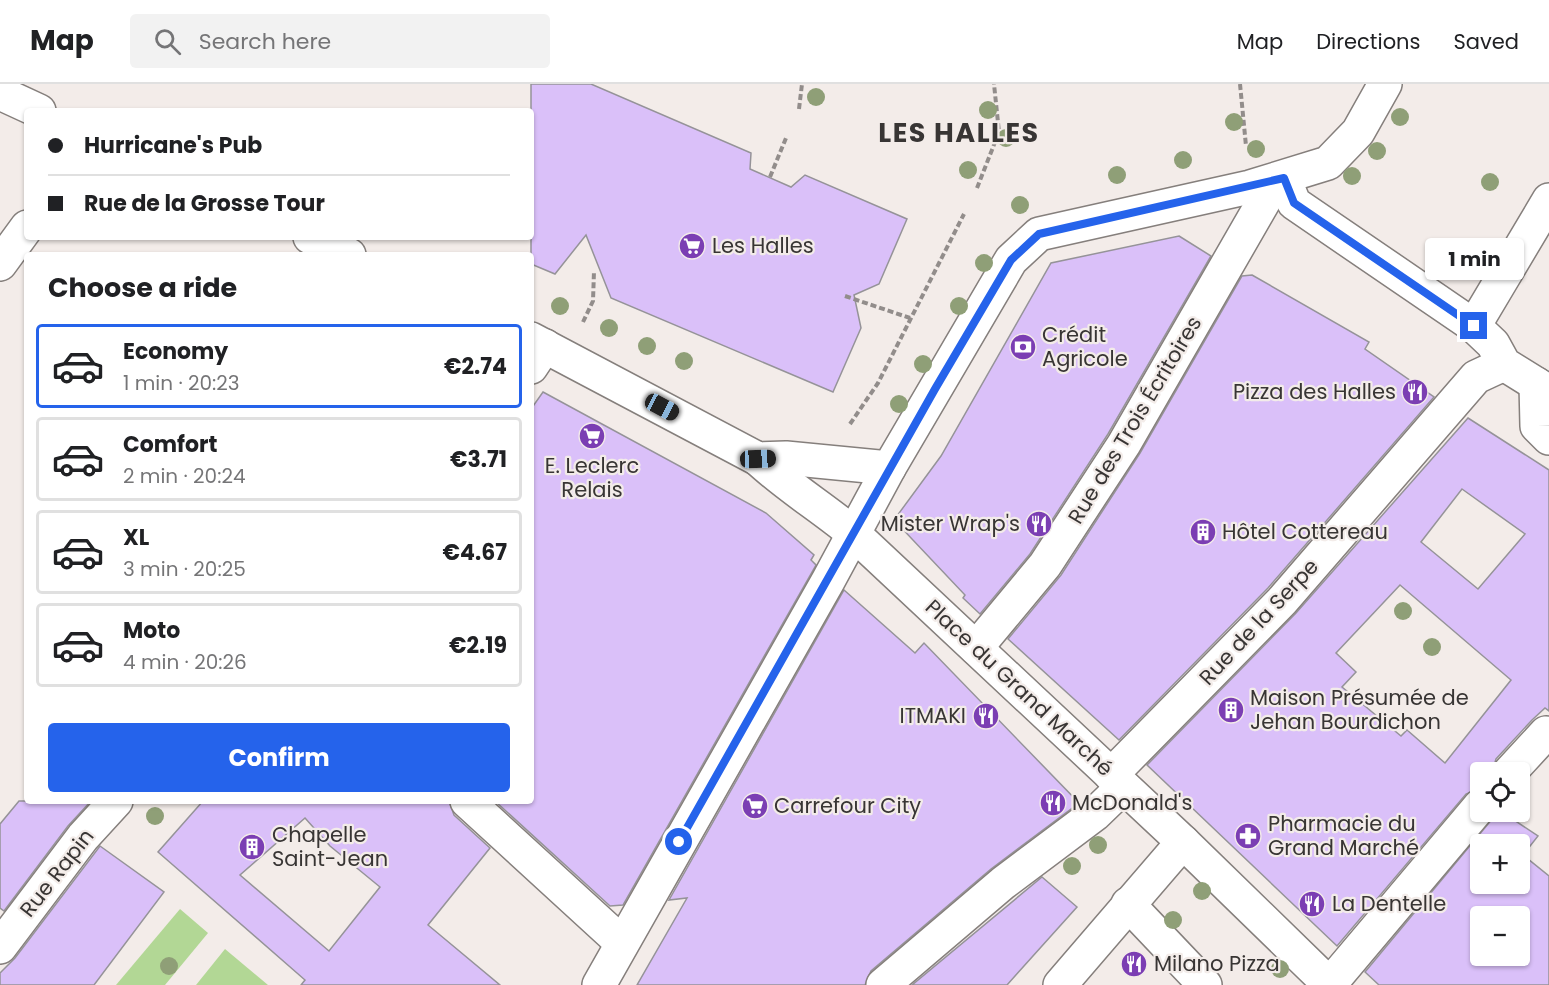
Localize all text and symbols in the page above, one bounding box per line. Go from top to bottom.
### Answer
search box [130,14,550,68]
text: Map [30,21,94,60]
icon: search [151,25,184,58]
text: Search here [199,26,331,57]
text: Map [1237,27,1283,56]
text: Directions [1316,27,1420,56]
text: Saved [1453,27,1519,56]
district label: LES HALLES [878,114,1040,151]
text: Hurricane's Pub [84,130,262,161]
text: Rue de la Grosse Tour [84,188,325,219]
supermarket icon: Les Halles [677,231,707,261]
place label: Les Halles [712,231,814,260]
callout: 1 min [1424,239,1524,281]
text: 1 min [1448,245,1501,273]
text: Choose a ride [48,269,237,306]
street label: Rue des Trois Écritoires [1061,310,1208,529]
route end [1460,312,1487,339]
place label: Crédit Agricole [1042,320,1128,373]
bank icon: Crédit Agricole [1008,332,1038,362]
text: Economy [123,336,228,367]
icon: car [51,339,105,393]
text: €2.74 [444,351,507,382]
text: 1 min · 20:23 [123,369,240,397]
place label: Pizza des Halles [1233,377,1396,406]
restaurant icon: Pizza des Halles [1400,377,1430,407]
car [642,391,682,423]
supermarket icon: E. Leclerc Relais [577,421,607,451]
text: Comfort [123,429,217,460]
icon: car [51,432,105,486]
text: €3.71 [450,444,507,475]
car [740,449,776,469]
place label: E. Leclerc Relais [545,451,639,504]
text: 2 min · 20:24 [123,462,245,490]
place label: Mister Wrap's [881,509,1020,538]
restaurant icon: Mister Wrap's [1024,509,1054,539]
building icon: Hôtel Cottereau [1188,517,1218,547]
place label: Hôtel Cottereau [1222,517,1388,546]
text: XL [123,522,149,553]
icon: car [51,525,105,579]
text: €4.67 [443,537,507,568]
street label: Rue de la Serpe [1192,552,1325,691]
text: 3 min · 20:25 [123,555,246,583]
street label: Place du Grand Marché [919,593,1120,782]
text: Moto [123,615,180,646]
icon: car [51,618,105,672]
text: €2.19 [449,630,507,661]
text: 4 min · 20:26 [123,648,247,676]
place label: Maison Présumée de Jehan Bourdichon [1250,683,1469,736]
building icon: Maison Présumée de Jehan Bourdichon [1216,695,1246,725]
place label: ITMAKI [899,701,966,730]
restaurant icon: ITMAKI [971,701,1001,731]
button: Confirm [48,723,510,792]
map controls [1470,762,1530,966]
button: locate [1470,762,1530,822]
restaurant icon: McDonald's [1038,788,1068,818]
place label: McDonald's [1072,788,1192,817]
supermarket icon: Carrefour City [740,791,770,821]
place label: Carrefour City [774,791,921,820]
place label: Pharmacie du Grand Marché [1268,809,1419,862]
place label: Chapelle Saint-Jean [272,820,388,873]
pharmacy icon: Pharmacie du Grand Marché [1233,821,1263,851]
street label: Rue Rapin [13,823,100,923]
route start [665,828,692,855]
building icon: Chapelle Saint-Jean [237,832,267,862]
button: + [1470,834,1530,894]
restaurant icon: La Dentelle [1297,889,1327,919]
place label: La Dentelle [1332,889,1446,918]
button: − [1470,906,1530,966]
restaurant icon: Milano Pizza [1119,949,1149,979]
place label: Milano Pizza [1154,949,1280,978]

